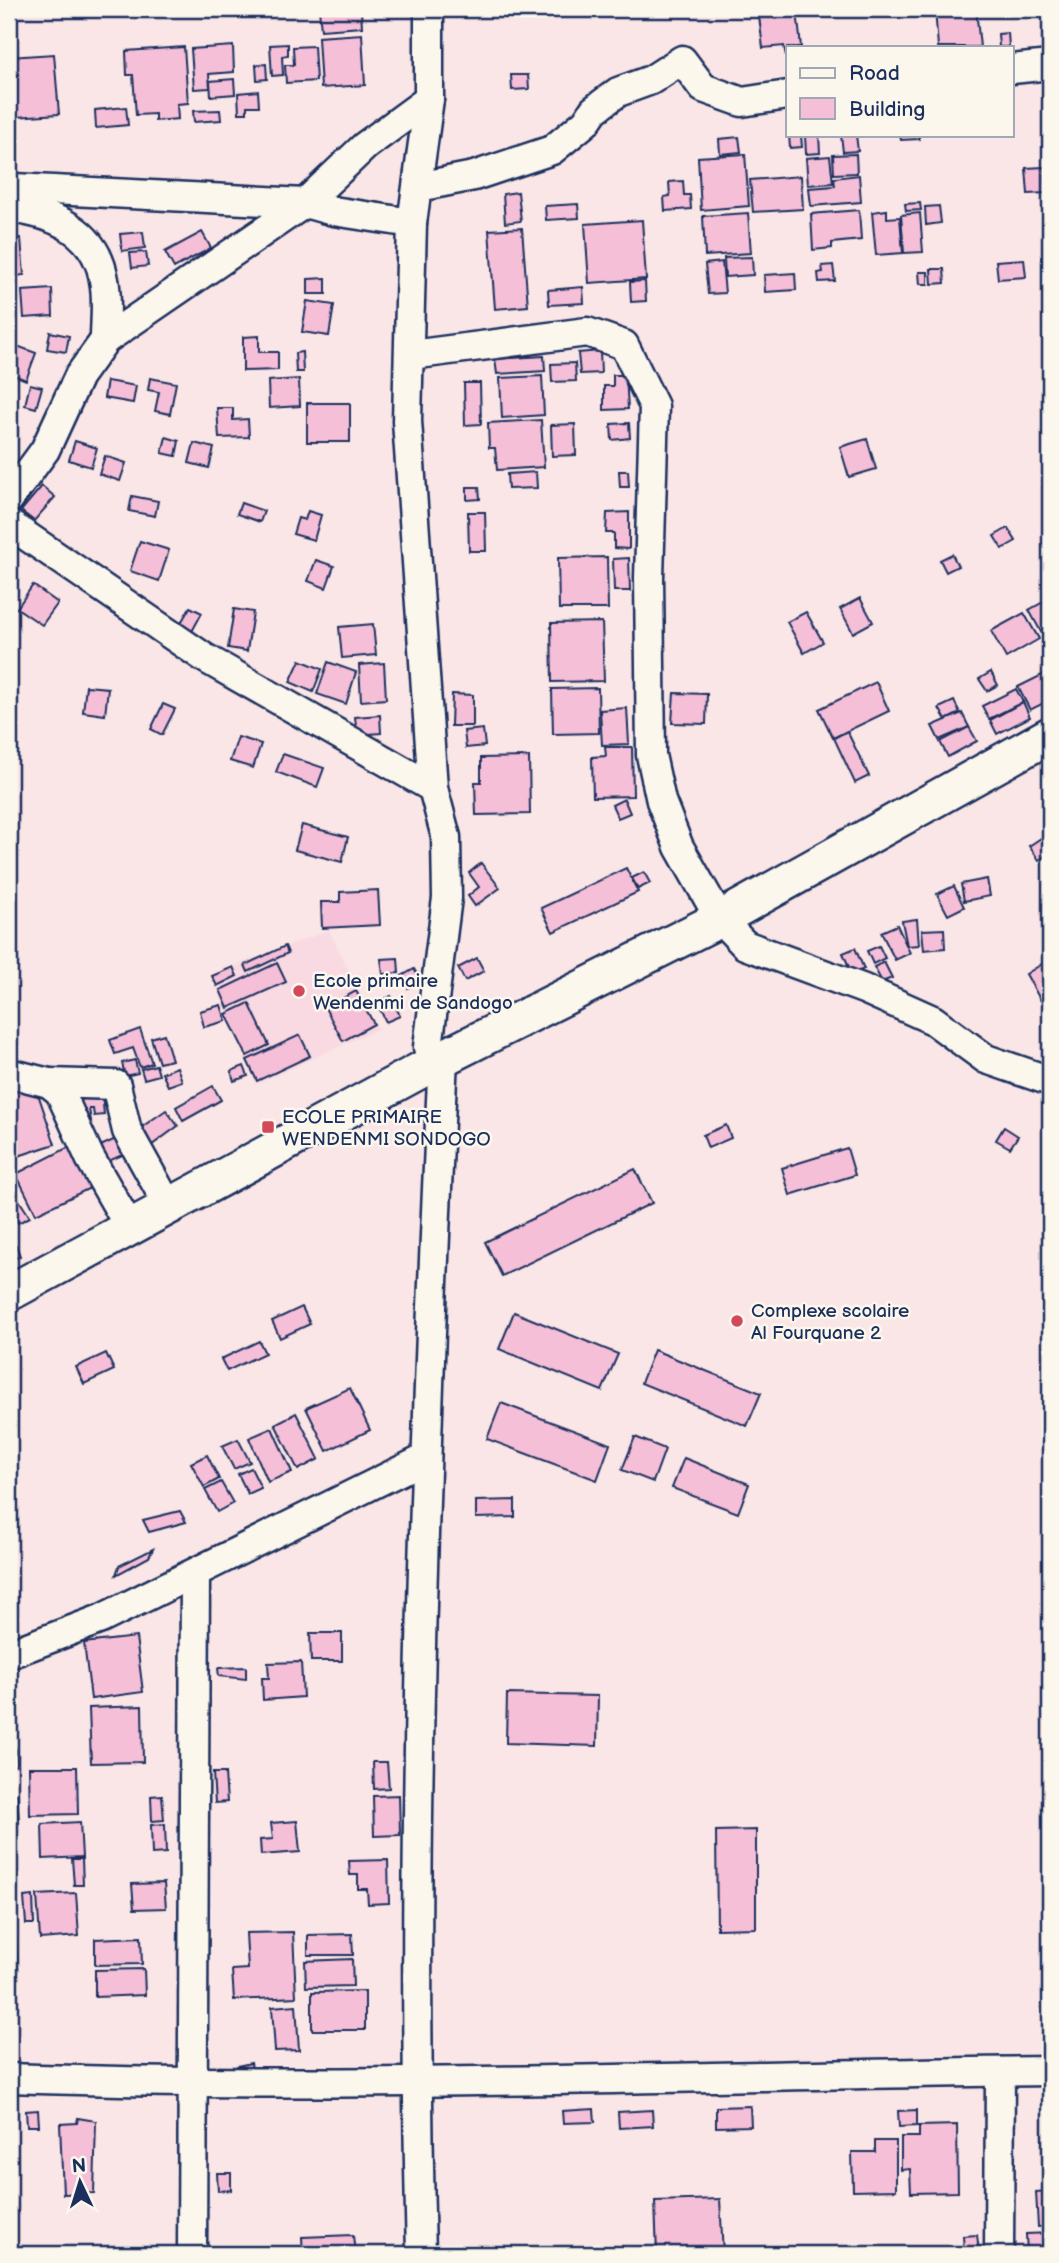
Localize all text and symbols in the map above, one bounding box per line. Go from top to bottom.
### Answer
legend [786,46,1014,136]
text: Road [849,61,900,86]
text: Building [849,97,925,122]
place label: Ecole primaire Wendenmi de Sandogo [313,970,513,1015]
marker: Ecole primaire Wendenmi de Sandogo [291,983,307,999]
place label: ECOLE PRIMAIRE WENDENMI SONDOGO [282,1106,491,1151]
marker: ECOLE PRIMAIRE WENDENMI SONDOGO [260,1119,276,1135]
place label: Complexe scolaire Al Fourquane 2 [751,1300,909,1345]
marker: Complexe scolaire Al Fourquane 2 [729,1313,745,1329]
north arrow [46,2148,116,2218]
text: N [71,2155,87,2179]

